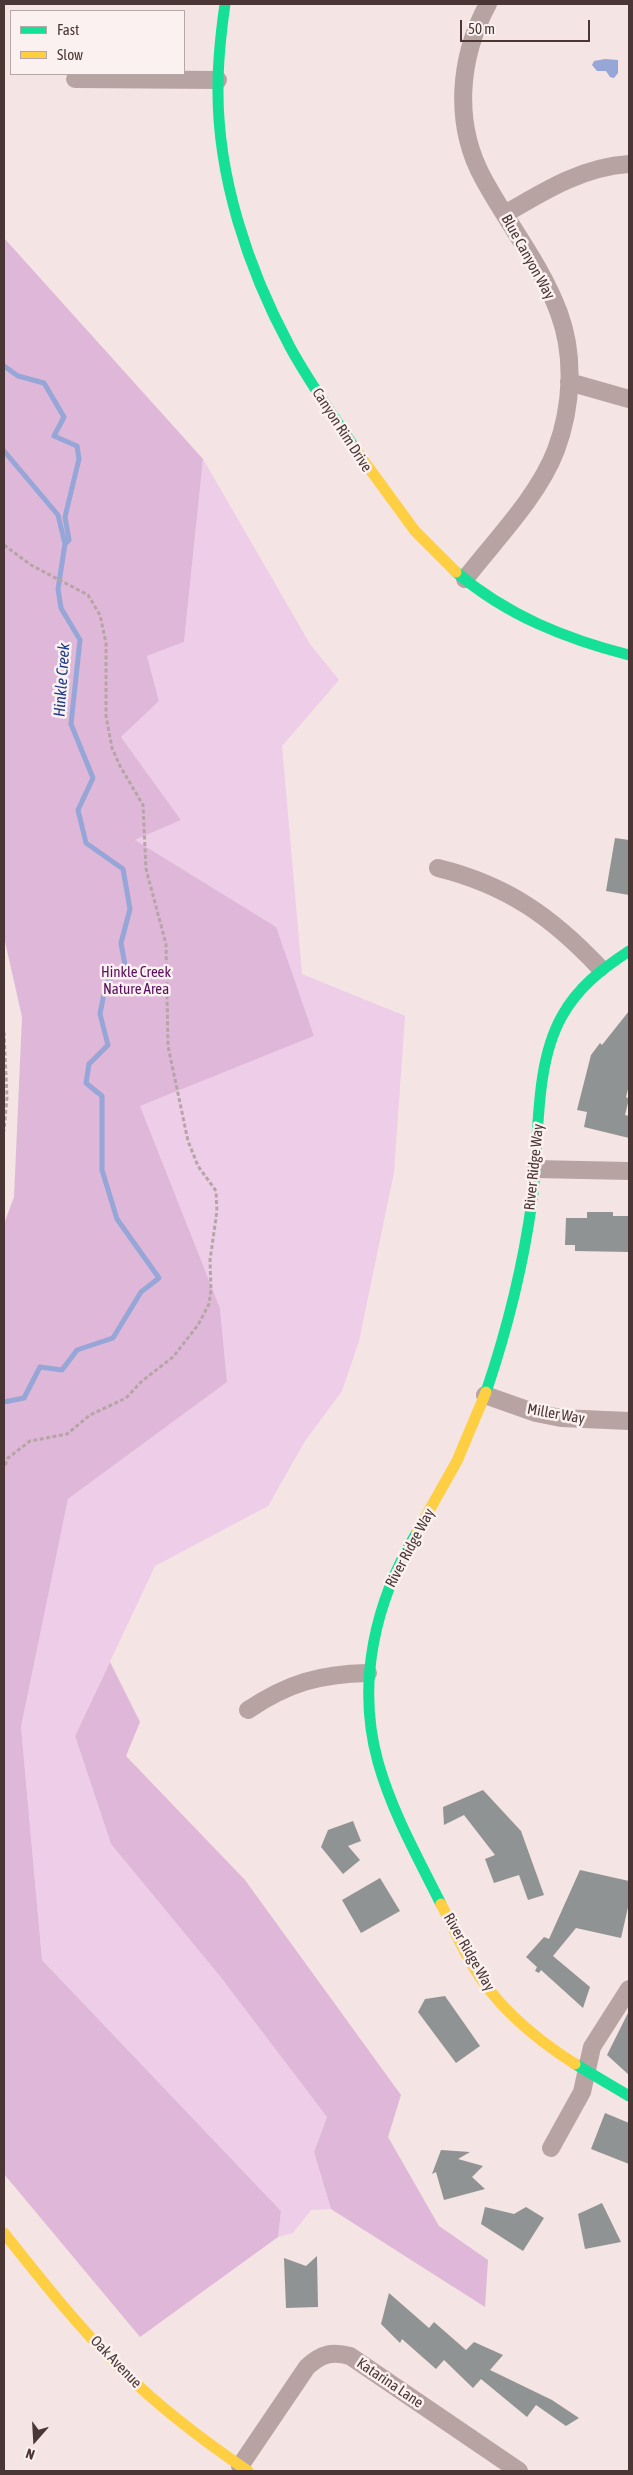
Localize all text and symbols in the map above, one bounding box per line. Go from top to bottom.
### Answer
legend [10,10,185,75]
scale bar [463,10,593,42]
text: 50 m [468,20,495,37]
text: Fast [57,21,79,38]
text: Slow [57,46,83,63]
street label: Blue Canyon Way [497,211,559,303]
street label: Canyon Rim Drive [308,385,376,475]
water label: Hinkle Creek [50,642,74,718]
park label: Hinkle Creek Nature Area [101,963,171,998]
street label: River Ridge Way [521,1123,547,1211]
street label: Miller Way [526,1400,586,1428]
street label: River Ridge Way [382,1505,438,1591]
street label: River Ridge Way [439,1910,499,1994]
street label: Oak Avenue [87,2332,145,2392]
street label: Katarina Lane [353,2354,427,2412]
north arrow [10,2415,60,2465]
text: N [24,2445,37,2463]

